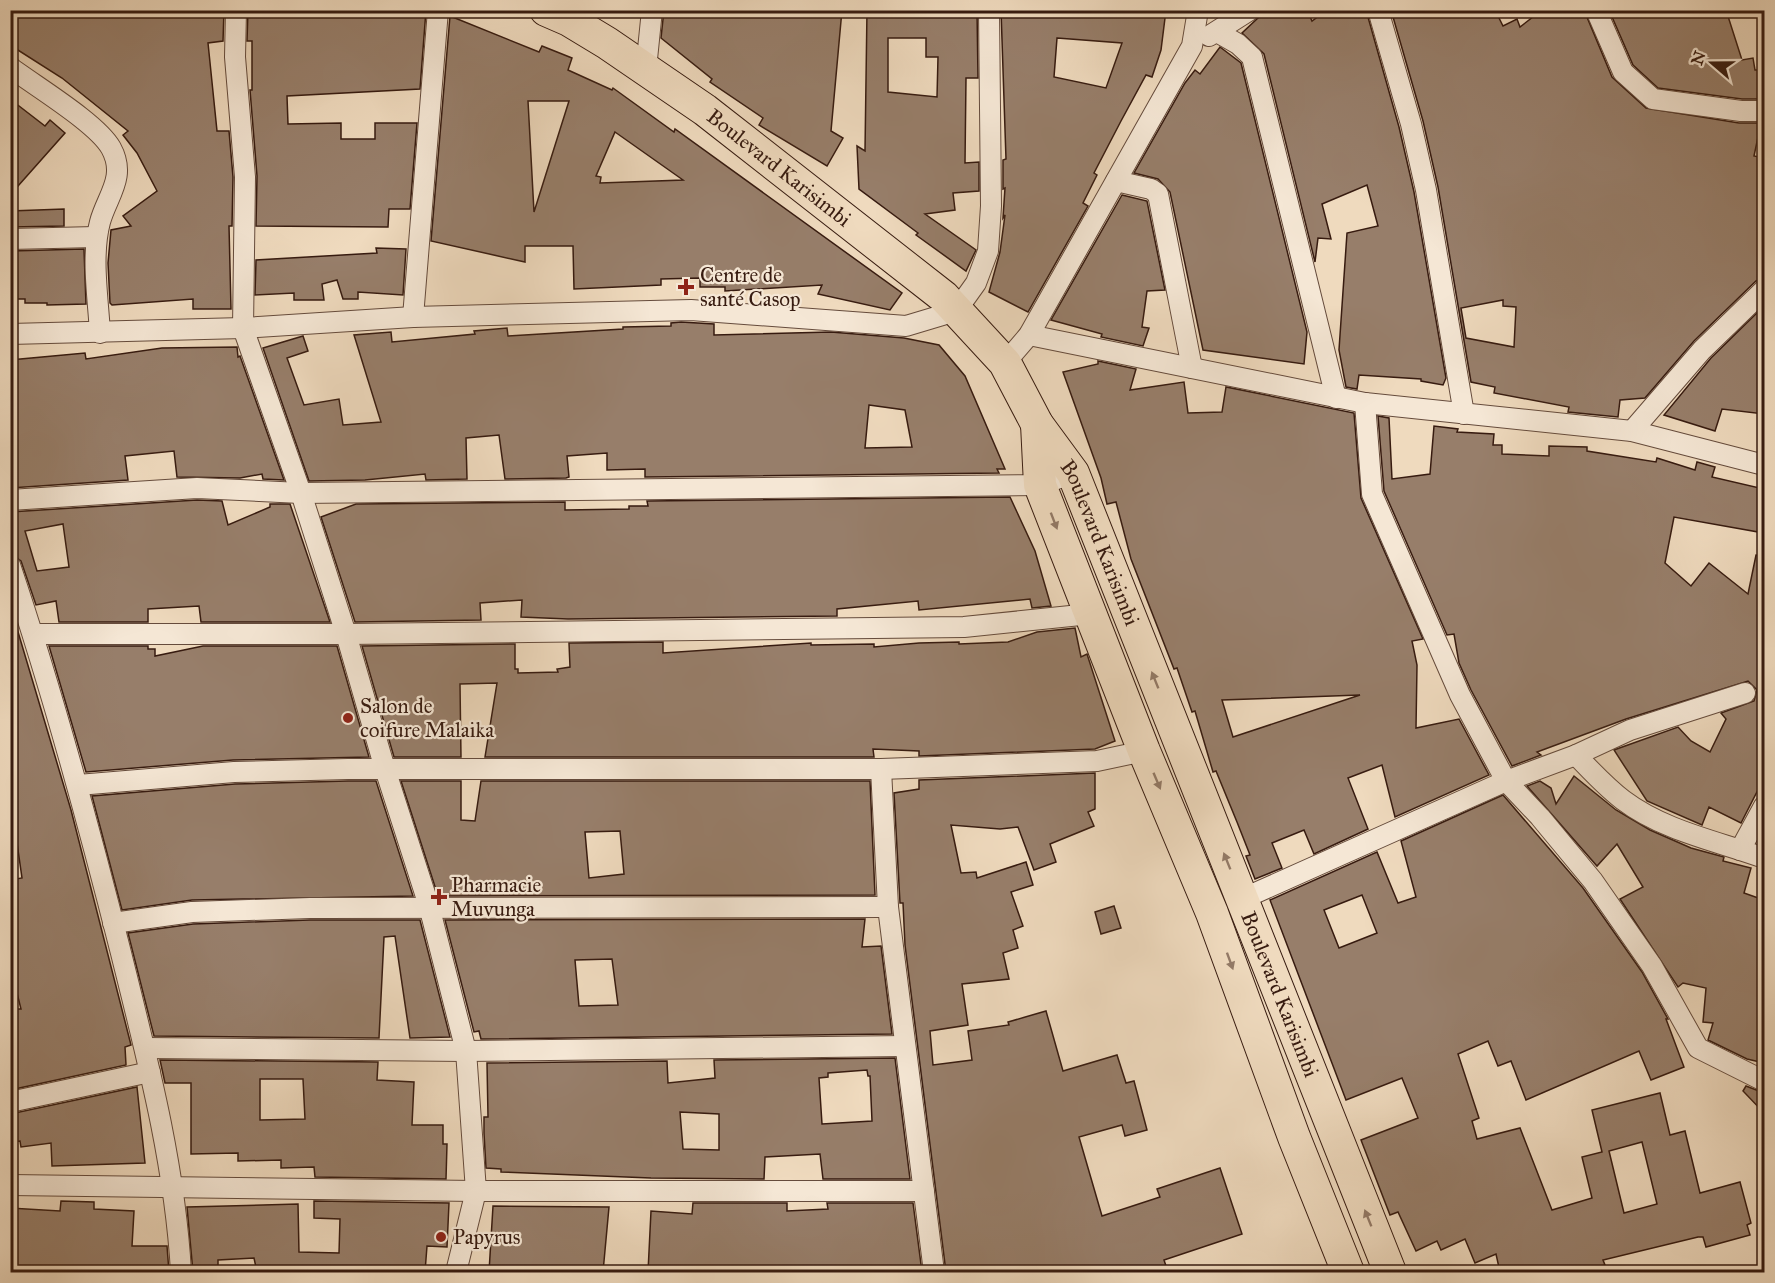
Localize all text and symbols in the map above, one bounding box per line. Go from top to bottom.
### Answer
north arrow [1682,33,1742,93]
text: N [1687,48,1710,68]
street label: Boulevard Karisimbi [701,103,856,232]
place label: Centre de santé Casop [700,262,801,312]
marker: Centre de santé Casop [677,278,695,296]
street label: Boulevard Karisimbi [1055,455,1145,629]
one-way arrow [1049,513,1059,531]
one-way arrow [1150,671,1159,689]
place label: Salon de coifure Malaika [360,693,494,743]
marker: Salon de coifure Malaika [341,711,355,725]
one-way arrow [1152,772,1162,790]
one-way arrow [1222,852,1231,870]
place label: Pharmacie Muvunga [451,872,541,922]
marker: Pharmacie Muvunga [432,890,446,904]
street label: Boulevard Karisimbi [1235,908,1324,1081]
one-way arrow [1226,953,1236,971]
one-way arrow [1363,1209,1373,1227]
place label: Papyrus [453,1224,521,1250]
marker: Papyrus [434,1230,448,1244]

